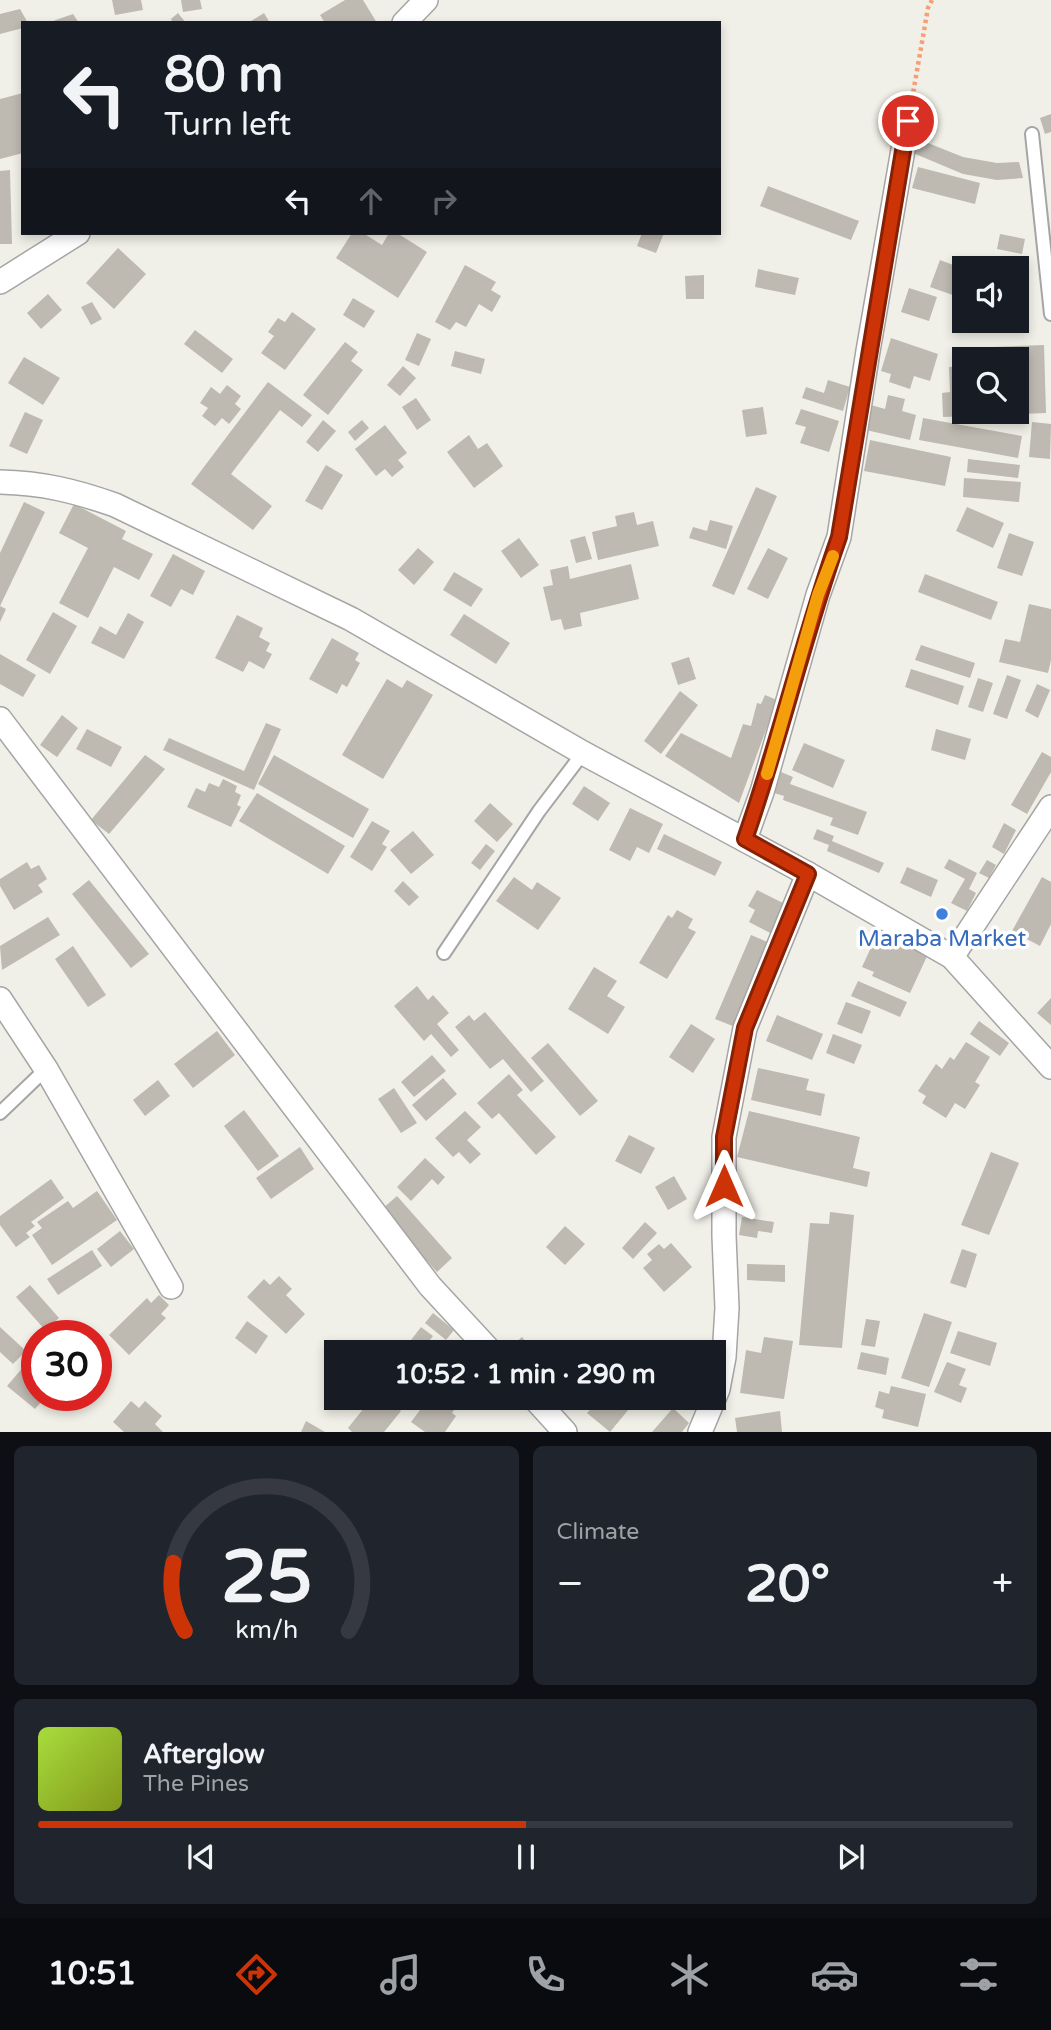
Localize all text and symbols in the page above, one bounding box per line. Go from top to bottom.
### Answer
text: 80 m [164,46,283,105]
icon: left [49,49,140,140]
pin [878,91,938,151]
icon: arrive [889,102,927,140]
text: Turn left [164,106,291,144]
icon: left [279,182,317,220]
icon: ahead [352,182,390,220]
icon: right [425,182,463,220]
map controls [952,256,1029,424]
button: sound [952,256,1029,333]
button: search [952,347,1029,424]
marker: Maraba Market [934,906,950,922]
place label: Maraba Market [858,925,1026,953]
position arrow [687,1149,761,1223]
speed limit sign: 30 [21,1320,112,1411]
text: 10:52 · 1 min · 290 m [394,1359,656,1390]
text: Climate [557,1518,639,1546]
text: 25 [221,1535,312,1623]
text: 20° [745,1553,830,1616]
text: − [557,1561,584,1607]
text: + [992,1561,1013,1607]
text: km/h [235,1615,298,1645]
text: Afterglow [143,1739,265,1770]
text: The Pines [143,1770,249,1798]
icon: previous [182,1838,220,1876]
icon: pause [507,1838,545,1876]
icon: next [832,1838,870,1876]
icon: directions [232,1950,281,1999]
icon: music [376,1950,425,1999]
icon: phone [521,1950,570,1999]
icon: climate [665,1950,714,1999]
icon: car [810,1950,859,1999]
icon: filters [954,1950,1003,1999]
text: 10:51 [48,1955,136,1993]

